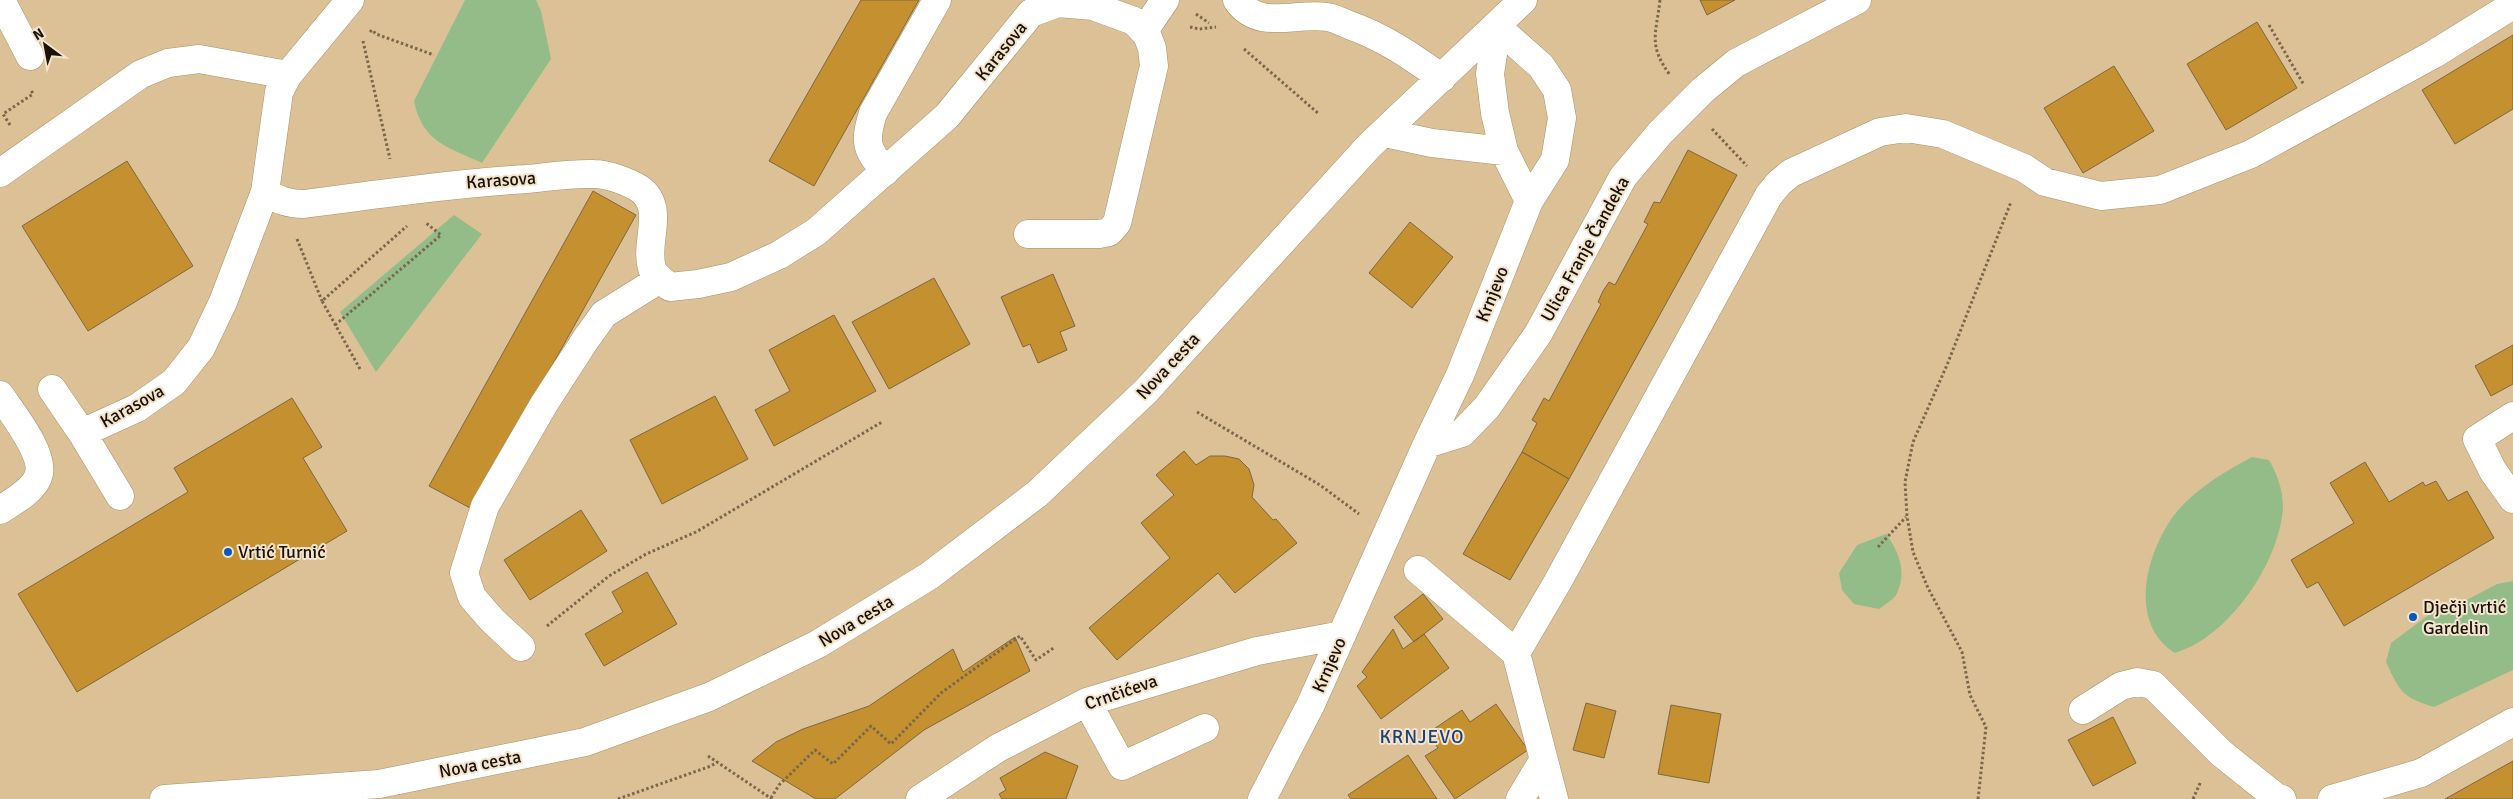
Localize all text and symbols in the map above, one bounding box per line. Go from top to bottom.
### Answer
street label: Karasova [970,17,1032,85]
north arrow [20,20,70,70]
text: N [30,25,47,44]
street label: Karasova [465,167,537,193]
street label: Ulica Franje Čandeka [1536,173,1634,325]
street label: Krnjevo [1471,263,1513,325]
street label: Nova cesta [1132,328,1204,404]
street label: Karasova [96,379,168,433]
place label: Vrtić Turnić [238,541,326,563]
marker: Vrtić Turnić [222,546,234,558]
street label: Nova cesta [815,590,897,652]
place label: Dječji vrtić Gardelin [2423,596,2506,639]
marker: Dječji vrtić Gardelin [2407,611,2419,623]
street label: Krnjevo [1307,634,1351,696]
street label: Crnčićeva [1082,669,1160,715]
district label: KRNJEVO [1379,725,1465,749]
street label: Nova cesta [437,745,523,783]

